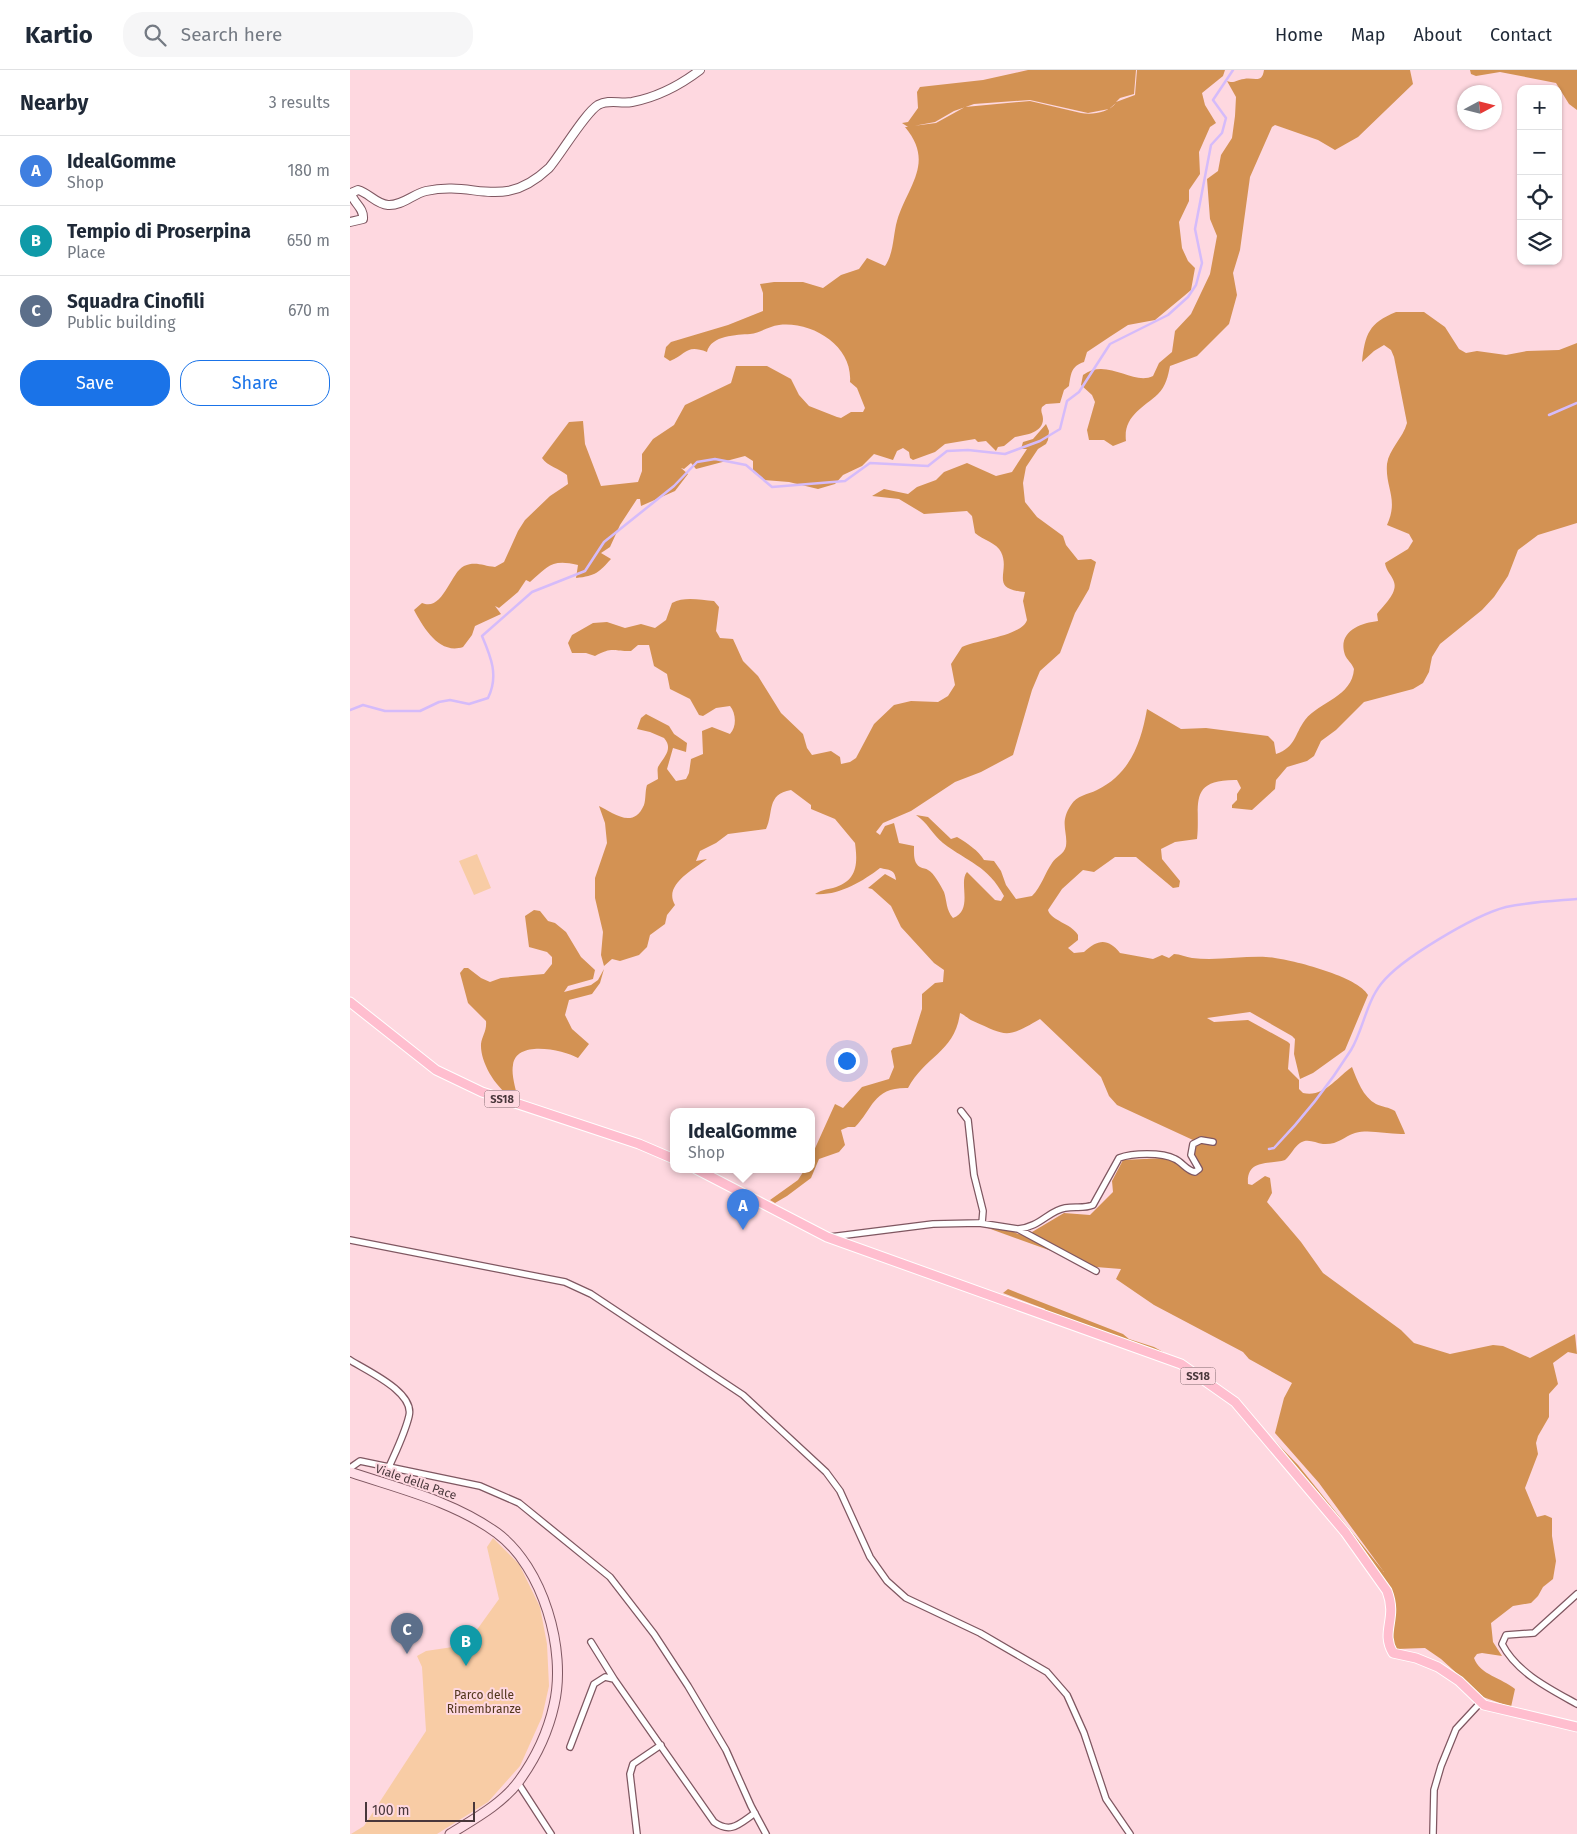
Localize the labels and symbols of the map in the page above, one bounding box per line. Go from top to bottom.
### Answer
north arrow [1457,85,1502,130]
your location [834,1048,860,1074]
road number: SS18 [484,1091,520,1108]
pin: A [727,1189,759,1230]
road number: SS18 [1180,1368,1216,1384]
street label: Viale della Pace [374,1462,458,1502]
pin: C [391,1613,423,1654]
pin: B [450,1625,482,1666]
park label: Parco delle Rimembranze [447,1688,521,1716]
scale bar [365,1799,475,1822]

